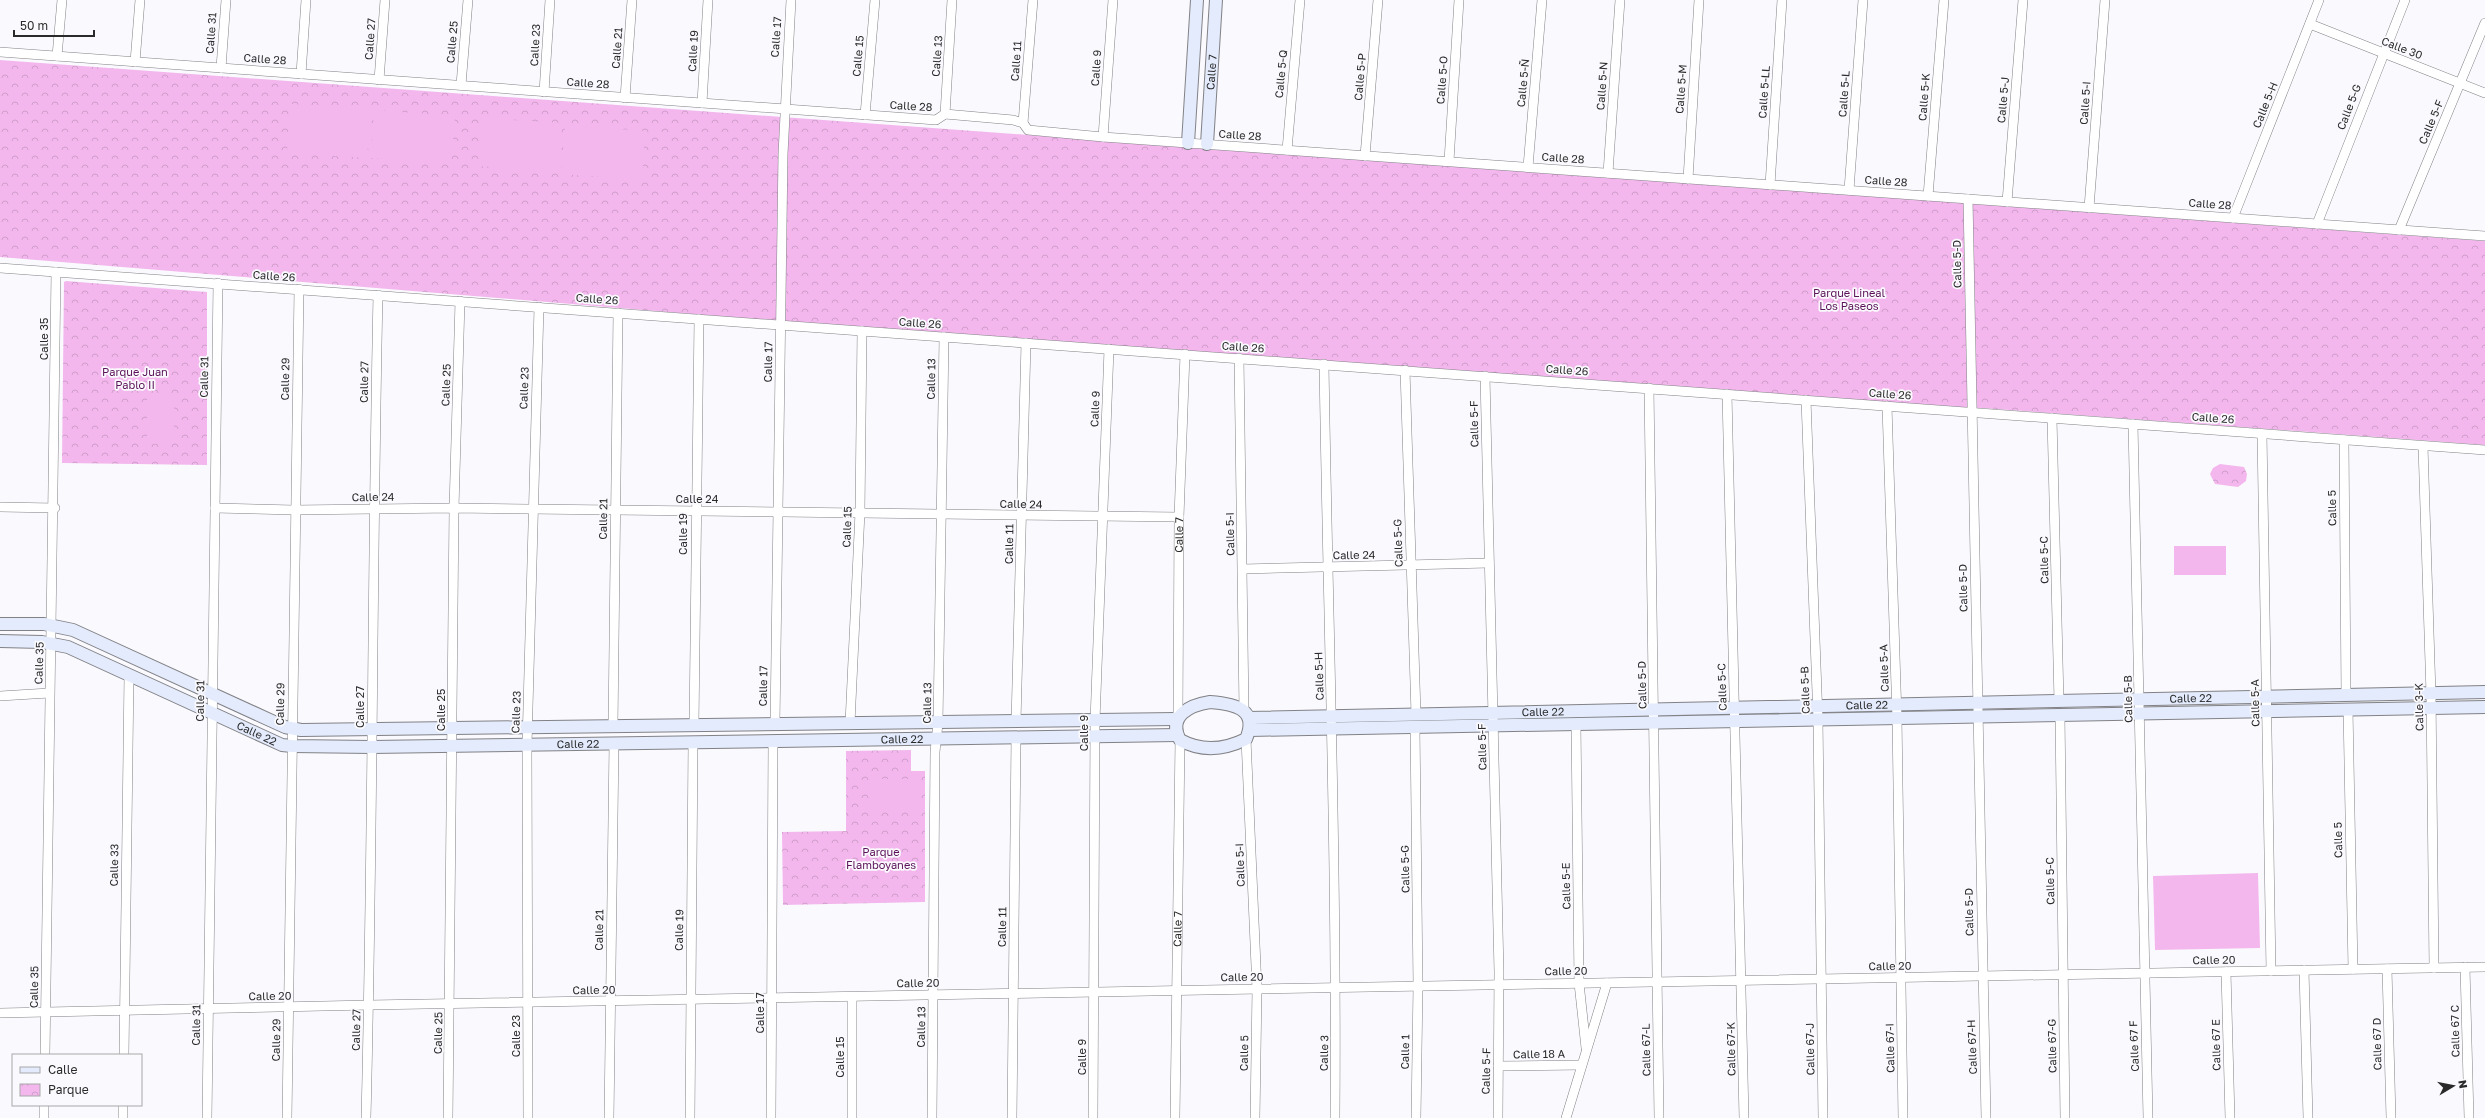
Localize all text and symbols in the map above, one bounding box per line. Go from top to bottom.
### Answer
scale bar [14,12,94,38]
street label: Calle 31 [203,12,218,54]
street label: Calle 17 [768,16,783,58]
street label: Calle 27 [362,17,377,60]
text: 50 m [20,18,48,33]
street label: Calle 25 [443,20,460,64]
street label: Calle 23 [527,23,542,67]
street label: Calle 21 [609,27,624,69]
street label: Calle 19 [685,30,700,72]
street label: Calle 30 [2380,34,2425,61]
street label: Calle 15 [849,35,866,77]
street label: Calle 13 [929,35,944,77]
street label: Calle 11 [1008,40,1023,82]
street label: Calle 9 [1088,49,1103,87]
street label: Calle 5-Q [1272,49,1289,99]
street label: Calle 28 [243,51,287,66]
street label: Calle 5-P [1351,53,1368,101]
street label: Calle 7 [1203,54,1219,90]
street label: Calle 5-O [1433,55,1450,105]
street label: Calle 5-Ñ [1514,58,1531,108]
street label: Calle 5-N [1593,61,1610,111]
street label: Calle 5-M [1672,64,1689,114]
street label: Calle 5-LL [1755,64,1772,119]
street label: Calle 5-L [1835,70,1852,118]
street label: Calle 5-K [1915,72,1932,121]
street label: Calle 28 [566,75,610,90]
street label: Calle 5-J [1994,76,2011,124]
street label: Calle 5-H [2249,80,2280,130]
street label: Calle 5-I [2076,81,2093,125]
street label: Calle 5-G [2334,82,2363,132]
street label: Calle 5-F [2415,97,2446,146]
street label: Calle 28 [889,98,933,113]
street label: Calle 28 [1218,127,1262,142]
street label: Calle 28 [1541,150,1585,165]
street label: Calle 28 [1864,173,1908,188]
street label: Calle 28 [2188,196,2232,211]
street label: Calle 5-D [1950,240,1963,288]
street label: Calle 26 [252,268,296,284]
park label: Parque Lineal Los Paseos [1813,286,1886,312]
street label: Calle 26 [575,291,619,307]
street label: Calle 26 [898,315,942,331]
street label: Calle 35 [37,318,50,360]
street label: Calle 26 [1221,339,1265,355]
street label: Calle 17 [761,341,774,383]
street label: Calle 31 [197,356,210,398]
street label: Calle 29 [278,357,291,400]
street label: Calle 13 [924,358,937,400]
street label: Calle 27 [357,361,370,403]
street label: Calle 26 [1545,362,1589,378]
street label: Calle 25 [438,364,453,406]
park label: Parque Juan Pablo II [102,365,168,391]
street label: Calle 23 [516,366,531,409]
street label: Calle 26 [1868,386,1912,402]
street label: Calle 9 [1087,391,1102,427]
street label: Calle 5-F [1467,400,1480,448]
street label: Calle 26 [2191,410,2235,426]
street label: Calle 24 [351,490,395,503]
street label: Calle 5 [2325,490,2338,526]
street label: Calle 24 [676,492,719,505]
street label: Calle 24 [999,497,1043,510]
street label: Calle 21 [596,498,609,540]
street label: Calle 15 [839,506,854,548]
street label: Calle 5-I [1223,512,1236,556]
street label: Calle 19 [676,513,689,555]
street label: Calle 7 [1172,517,1185,553]
street label: Calle 5-G [1390,519,1405,567]
street label: Calle 11 [1002,524,1015,564]
street label: Calle 5-C [2037,536,2050,584]
street label: Calle 24 [1332,548,1376,561]
street label: Calle 5-D [1956,564,1969,612]
street label: Calle 35 [31,641,46,684]
street label: Calle 5-A [1876,643,1891,692]
street label: Calle 5-H [1311,651,1326,701]
street label: Calle 5-D [1635,661,1648,709]
street label: Calle 5-C [1714,663,1729,711]
street label: Calle 17 [756,665,769,707]
street label: Calle 5-B [1797,666,1812,714]
street label: Calle 5-B [2121,675,2134,723]
street label: Calle 5-A [2248,678,2261,727]
street label: Calle 31 [193,680,206,722]
street label: Calle 29 [273,682,286,725]
street label: Calle 13 [920,682,933,724]
street label: Calle 3-K [2412,683,2425,731]
street label: Calle 27 [353,686,366,728]
street label: Calle 25 [434,689,447,731]
street label: Calle 23 [508,690,523,733]
street label: Calle 22 [2169,691,2212,705]
street label: Calle 22 [1845,698,1888,711]
street label: Calle 22 [1522,704,1564,718]
street label: Calle 9 [1077,715,1090,751]
street label: Calle 22 [235,718,279,748]
street label: Calle 5-F [1475,723,1488,771]
street label: Calle 22 [881,732,923,745]
street label: Calle 22 [557,737,599,750]
street label: Calle 5 [2331,822,2344,858]
street label: Calle 5-I [1232,843,1247,887]
street label: Calle 33 [107,844,120,886]
park label: Parque Flamboyanes [846,845,916,871]
street label: Calle 5-G [1398,845,1411,893]
street label: Calle 5-C [2043,857,2056,905]
street label: Calle 5-E [1559,862,1572,910]
street label: Calle 5-D [1962,888,1975,936]
street label: Calle 11 [995,907,1008,947]
street label: Calle 21 [592,909,605,951]
street label: Calle 19 [672,909,685,951]
street label: Calle 7 [1170,911,1184,947]
street label: Calle 20 [2192,953,2236,966]
street label: Calle 20 [1868,959,1912,972]
street label: Calle 20 [1544,964,1588,977]
street label: Calle 35 [27,966,40,1008]
street label: Calle 20 [1220,970,1264,983]
street label: Calle 20 [896,976,940,989]
street label: Calle 20 [572,983,616,996]
street label: Calle 20 [248,989,292,1002]
street label: Calle 17 [753,992,766,1033]
street label: Calle 31 [189,1004,202,1046]
street label: Calle 67 C [2448,1005,2461,1057]
street label: Calle 13 [914,1006,927,1048]
street label: Calle 27 [349,1009,362,1051]
street label: Calle 25 [431,1012,444,1054]
street label: Calle 23 [509,1015,522,1057]
street label: Calle 67 D [2370,1017,2383,1070]
street label: Calle 29 [269,1018,282,1061]
street label: Calle 67-H [1964,1019,1979,1075]
street label: Calle 67-G [2045,1019,2058,1073]
street label: Calle 67 E [2209,1019,2222,1071]
street label: Calle 67 F [2126,1020,2141,1072]
street label: Calle 67-K [1724,1021,1737,1076]
street label: Calle 67-L [1639,1023,1652,1076]
street label: Calle 67-J [1803,1023,1816,1075]
street label: Calle 67-I [1883,1023,1896,1073]
street label: Calle 1 [1398,1034,1411,1070]
street label: Calle 5 [1237,1035,1250,1071]
street label: Calle 3 [1317,1035,1330,1071]
street label: Calle 15 [833,1036,846,1078]
street label: Calle 9 [1075,1039,1088,1075]
street label: Calle 5-F [1479,1047,1492,1095]
street label: Calle 18 A [1513,1047,1566,1060]
legend [12,1054,142,1106]
text: Calle [48,1062,78,1077]
north arrow [2433,1066,2473,1106]
text: N [2456,1079,2470,1089]
text: Parque [48,1082,89,1097]

